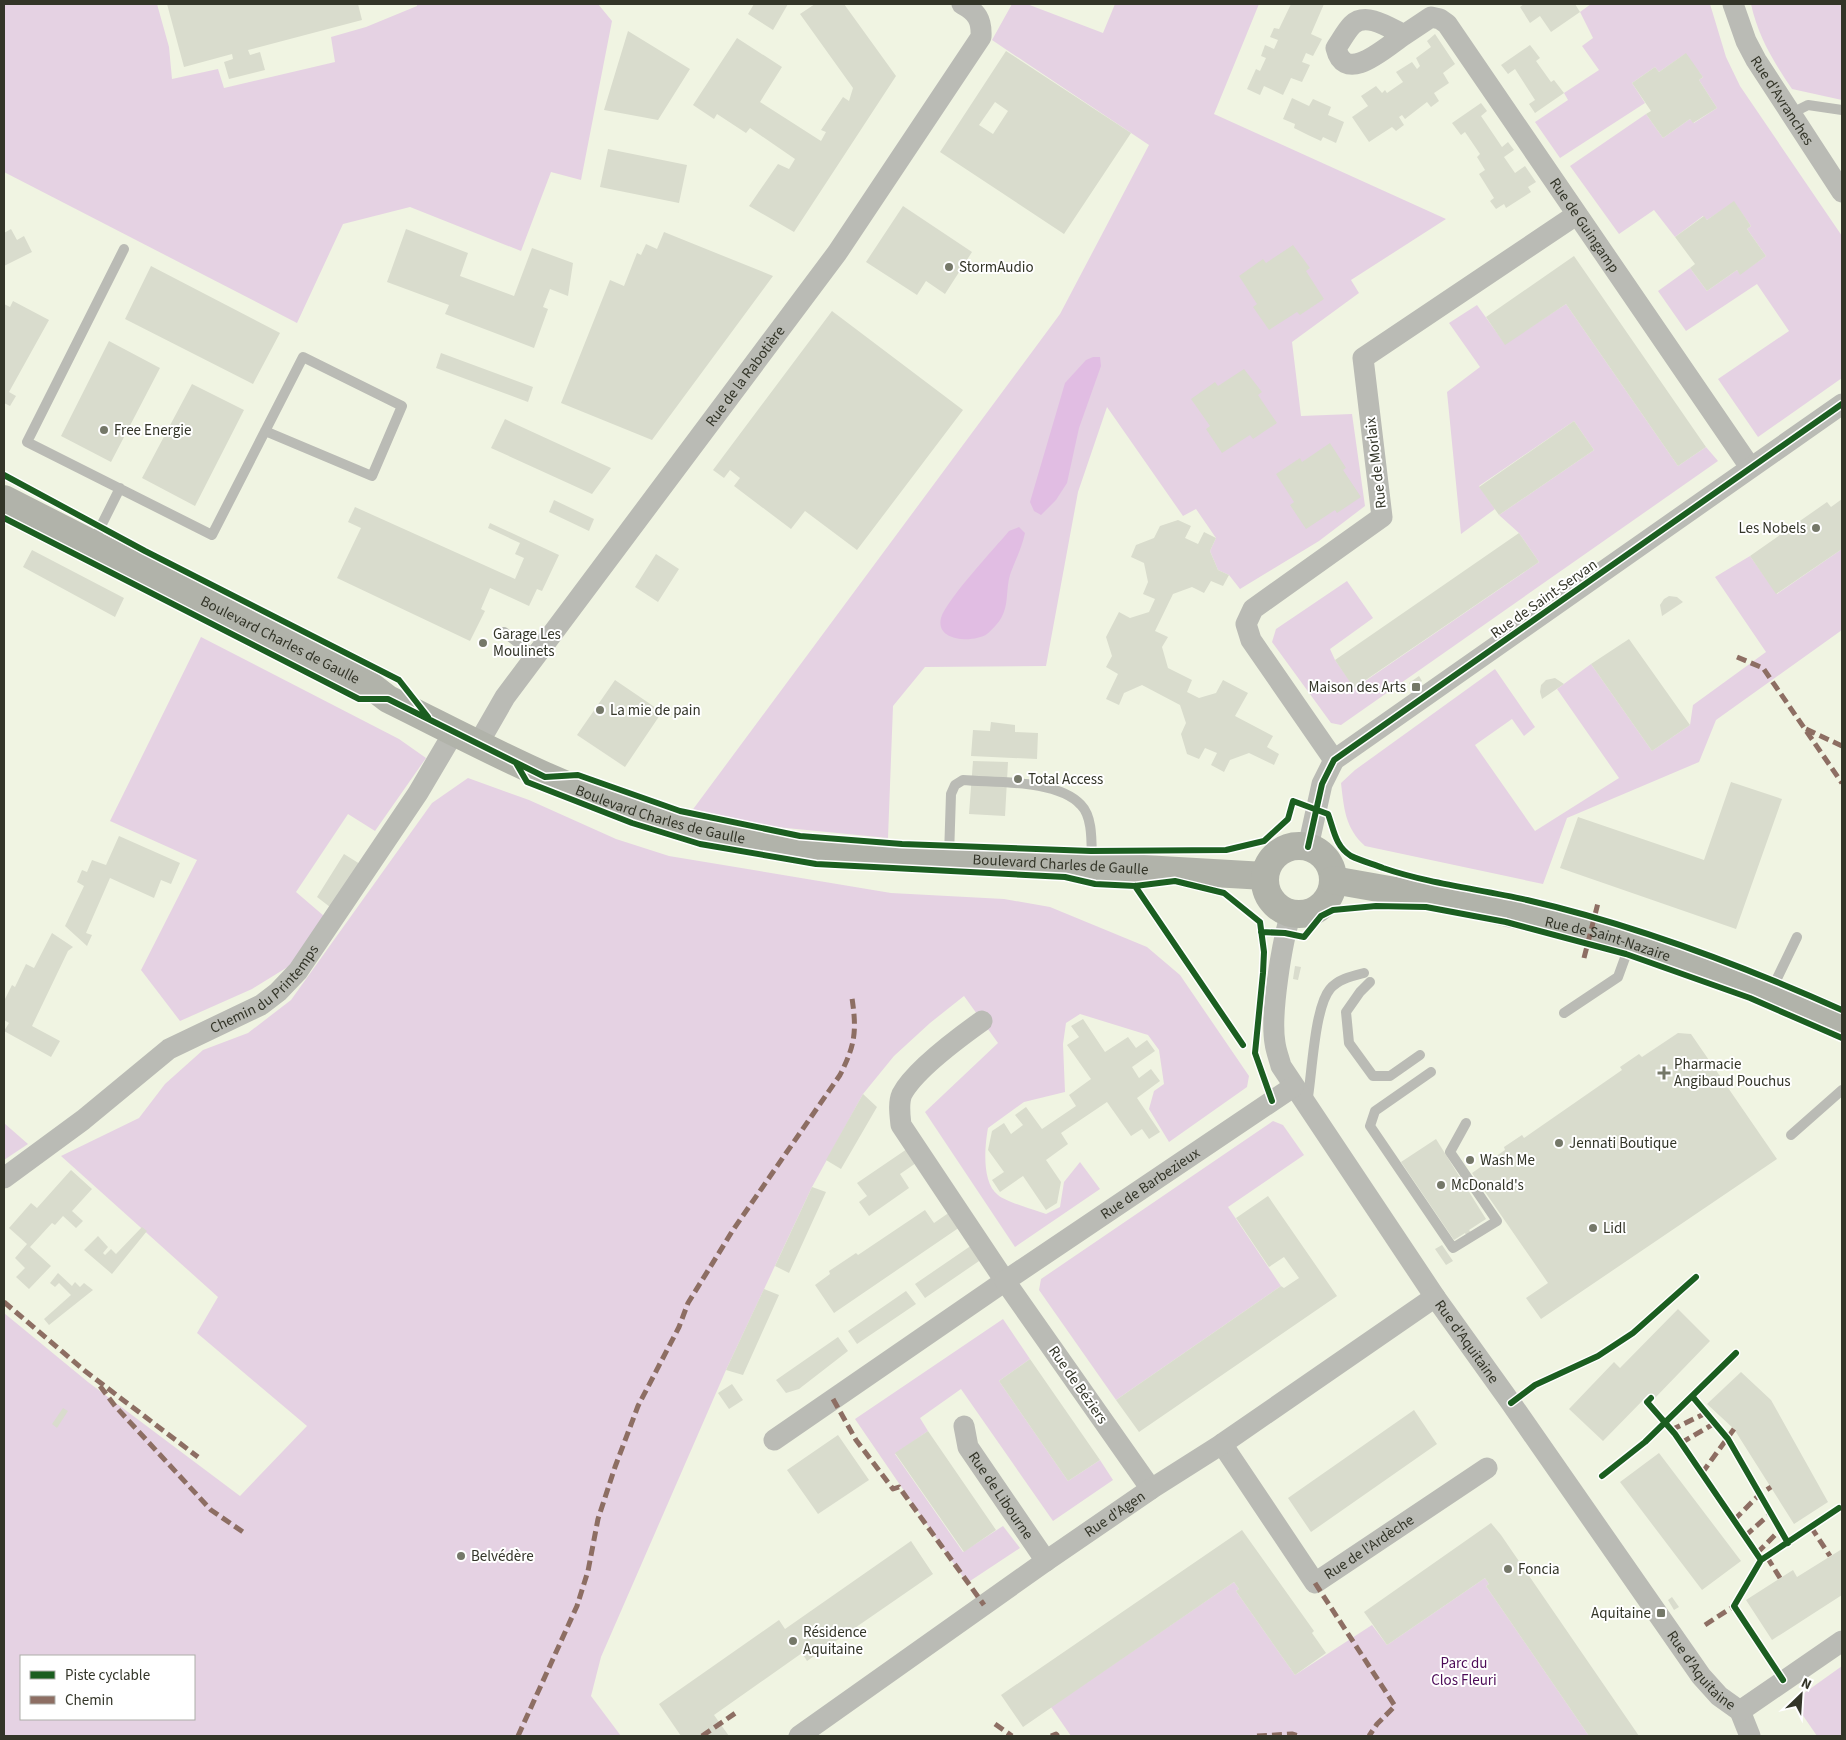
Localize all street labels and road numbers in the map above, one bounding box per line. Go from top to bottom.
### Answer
street label: Rue d'Avranches [1745,52,1819,149]
street label: Rue de Guingamp [1545,173,1625,277]
street label: Rue de la Rabotière [700,321,790,431]
street label: Rue de Morlaix [1360,416,1392,510]
street label: Rue de Saint-Servan [1486,554,1602,644]
street label: Boulevard Charles de Gaulle [197,590,363,689]
street label: Boulevard Charles de Gaulle [572,779,747,849]
street label: Boulevard Charles de Gaulle [972,849,1149,880]
street label: Rue de Saint-Nazaire [1543,911,1673,967]
street label: Chemin du Printemps [206,940,324,1038]
street label: Rue de Barbezieux [1096,1142,1204,1224]
street label: Rue d'Aquitaine [1430,1296,1504,1388]
street label: Rue de Béziers [1043,1342,1113,1428]
street label: Rue de Libourne [964,1447,1039,1544]
street label: Rue d'Agen [1080,1486,1149,1542]
street label: Rue de l'Ardèche [1320,1509,1418,1585]
street label: Rue d'Aquitaine [1662,1626,1740,1715]

